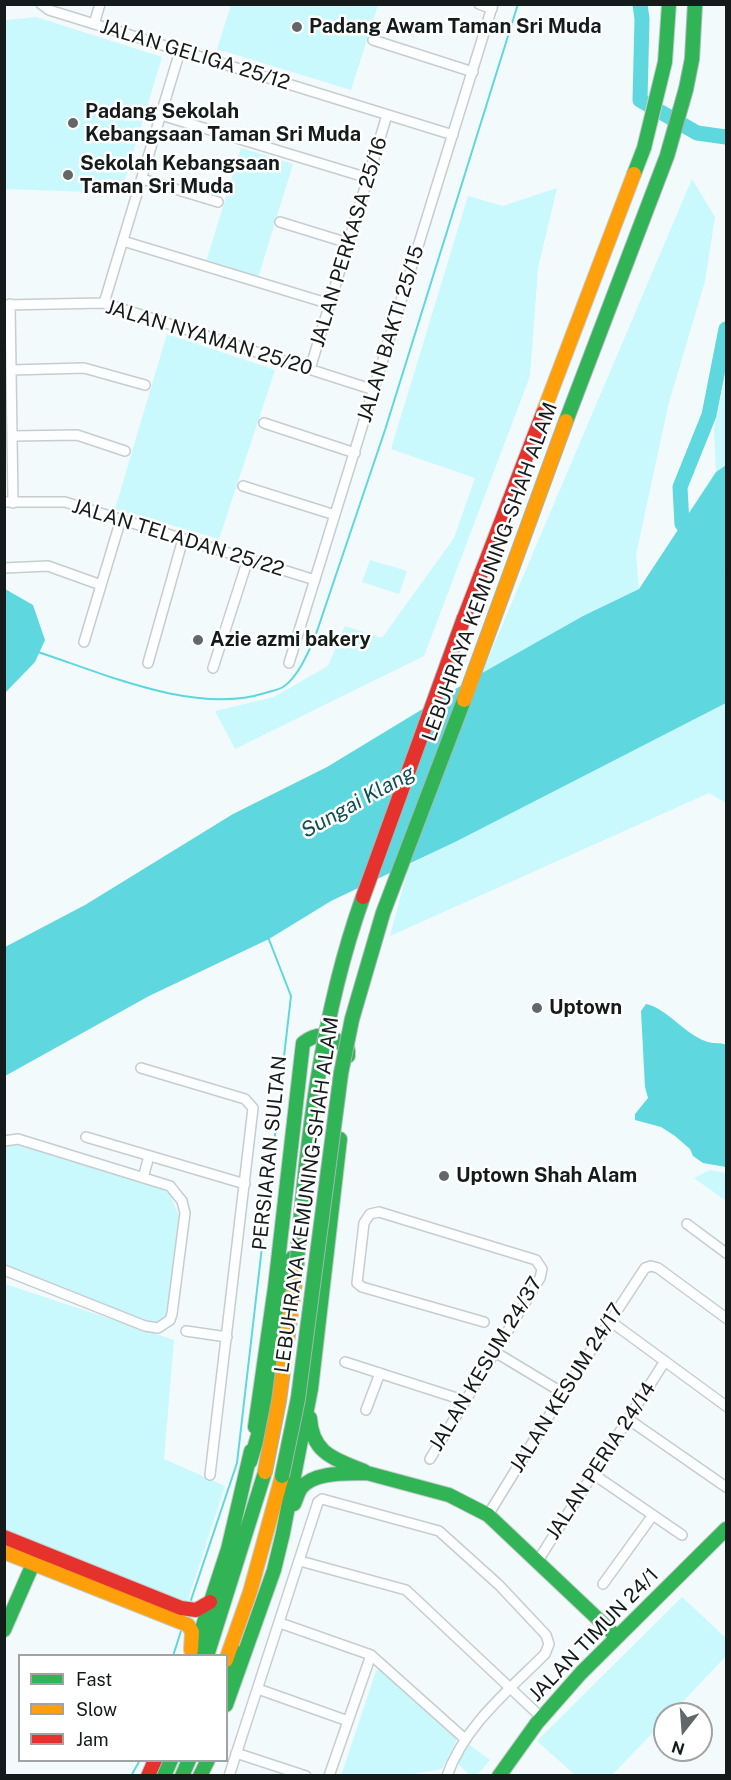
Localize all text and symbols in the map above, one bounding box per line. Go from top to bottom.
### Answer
street label: JALAN GELIGA 25/12 [97,15,293,95]
place label: Padang Awam Taman Sri Muda [309,15,601,39]
marker: Padang Awam Taman Sri Muda [290,20,304,34]
place label: Padang Sekolah Kebangsaan Taman Sri Muda [85,100,361,147]
marker: Padang Sekolah Kebangsaan Taman Sri Muda [66,116,80,130]
street label: JALAN PERKASA 25/16 [306,134,392,350]
place label: Sekolah Kebangsaan Taman Sri Muda [80,152,280,199]
marker: Sekolah Kebangsaan Taman Sri Muda [61,168,75,182]
street label: JALAN BAKTI 25/15 [353,243,429,425]
street label: JALAN NYAMAN 25/20 [103,295,315,381]
street label: LEBUHRAYA KEMUNING-SHAH ALAM [417,399,563,745]
street label: JALAN TELADAN 25/22 [69,494,287,582]
place label: Azie azmi bakery [210,628,371,652]
marker: Azie azmi bakery [191,633,205,647]
water label: Sungai Klang [297,760,419,844]
place label: Uptown [549,996,622,1020]
marker: Uptown [530,1001,544,1015]
street label: LEBUHRAYA KEMUNING-SHAH ALAM [270,1015,344,1375]
street label: PERSIARAN SULTAN [248,1054,292,1252]
place label: Uptown Shah Alam [456,1164,637,1188]
marker: Uptown Shah Alam [437,1169,451,1183]
street label: JALAN KESUM 24/37 [424,1272,548,1456]
street label: JALAN KESUM 24/17 [505,1299,629,1477]
street label: JALAN PERIA 24/14 [541,1378,661,1544]
street label: JALAN TIMUN 24/1 [524,1563,664,1707]
legend [18,1654,228,1762]
text: Fast [76,1669,112,1690]
text: Slow [76,1699,117,1720]
north arrow [653,1702,713,1762]
text: Jam [76,1729,109,1750]
text: N [669,1737,687,1759]

